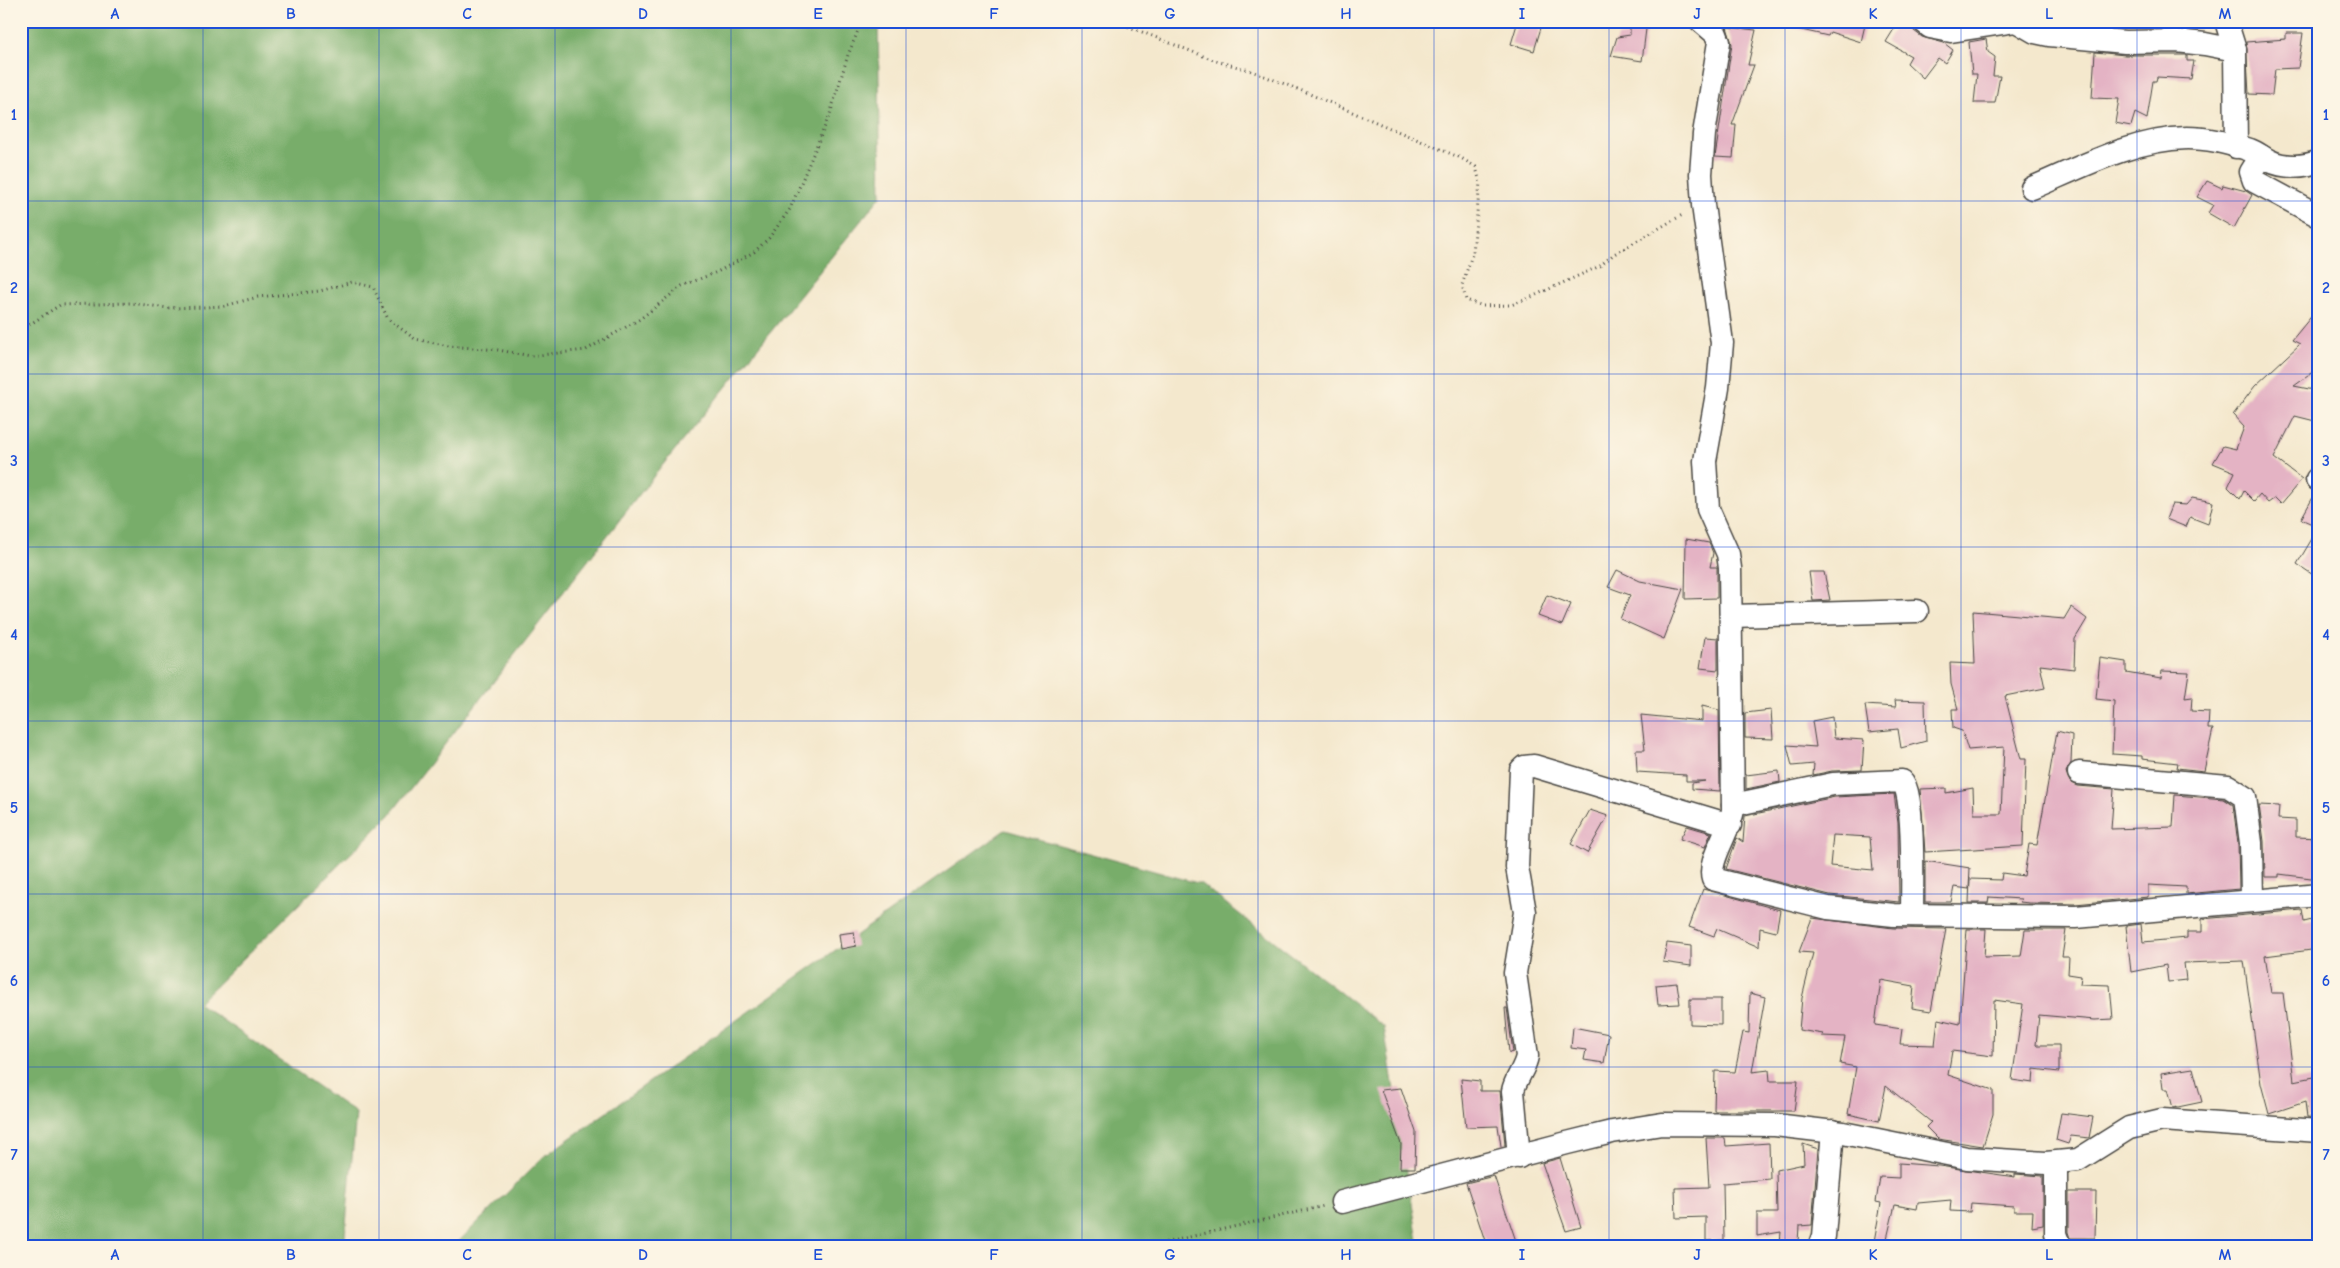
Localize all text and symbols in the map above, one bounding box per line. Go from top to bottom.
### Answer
text: A [111,5,120,23]
text: B [286,5,296,23]
text: C [462,5,472,23]
text: D [638,5,648,23]
text: E [813,5,823,23]
text: F [989,5,999,23]
text: G [1164,5,1176,23]
text: H [1340,5,1352,23]
text: I [1519,5,1525,23]
text: J [1693,5,1701,23]
text: K [1868,5,1878,23]
text: L [2045,5,2053,23]
text: M [2219,5,2232,23]
text: 1 [11,106,17,124]
text: 1 [2323,106,2329,124]
text: 2 [10,279,18,297]
text: 2 [2322,279,2330,297]
text: 3 [10,452,18,470]
text: 3 [2322,452,2330,470]
text: 4 [10,626,18,644]
text: 4 [2322,626,2330,644]
text: 5 [10,799,18,817]
text: 5 [2322,799,2330,817]
text: 6 [10,972,18,990]
text: 6 [2322,972,2330,990]
text: 7 [10,1146,18,1164]
text: 7 [2322,1146,2330,1164]
text: A [111,1246,120,1264]
text: B [286,1246,296,1264]
text: C [462,1246,472,1264]
text: D [638,1246,648,1264]
text: E [813,1246,823,1264]
text: F [989,1246,999,1264]
text: G [1164,1246,1176,1264]
text: H [1340,1246,1352,1264]
text: I [1519,1246,1525,1264]
text: J [1693,1246,1701,1264]
text: K [1868,1246,1878,1264]
text: L [2045,1246,2053,1264]
text: M [2219,1246,2232,1264]

